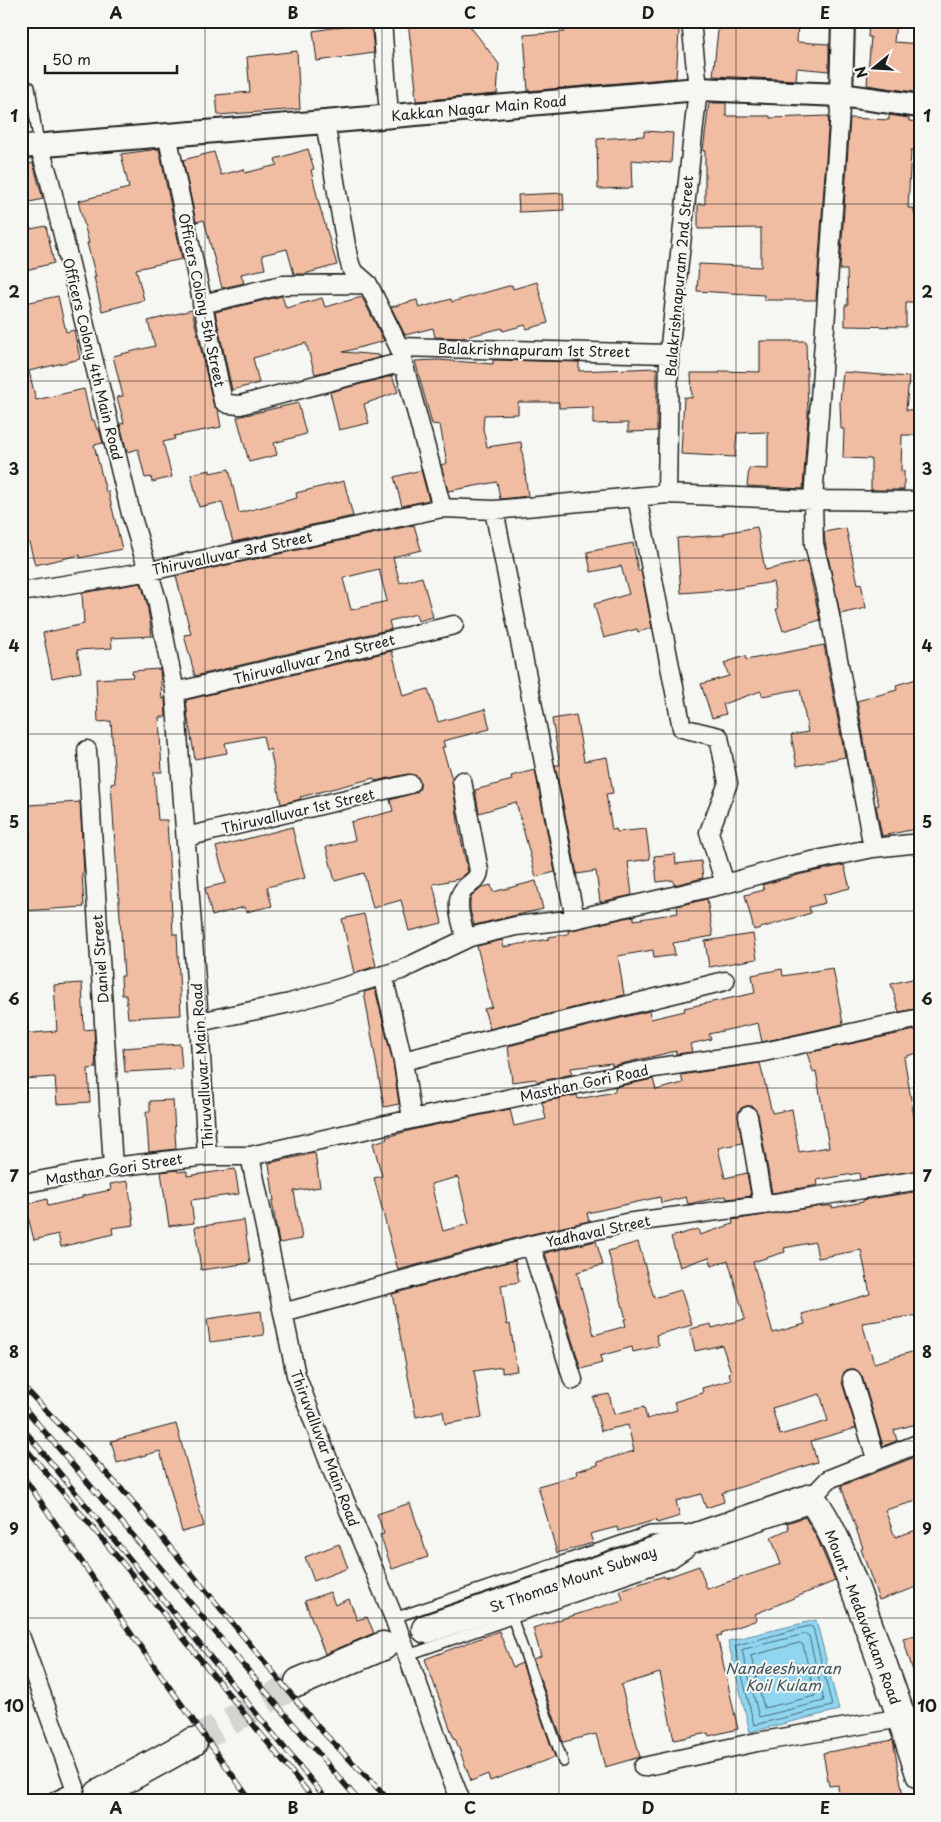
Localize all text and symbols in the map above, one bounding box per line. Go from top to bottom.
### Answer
text: A [110,0,123,24]
text: B [288,0,299,24]
text: C [464,0,476,24]
text: D [642,0,654,24]
text: E [820,0,830,24]
scale bar [45,42,178,74]
north arrow [848,42,898,92]
text: 50 m [52,47,91,70]
text: N [849,64,873,81]
street label: Kakkan Nagar Main Road [390,90,568,126]
text: 1 [10,103,18,127]
text: 1 [923,103,931,127]
street label: Balakrishnapuram 2nd Street [660,174,698,377]
street label: Officers Colony 5th Street [173,211,231,389]
street label: Officers Colony 4th Main Road [58,256,128,462]
text: 2 [8,279,20,303]
text: 2 [921,279,933,303]
street label: Balakrishnapuram 1st Street [438,338,630,362]
text: 3 [9,456,19,480]
text: 3 [922,456,932,480]
street label: Thiruvalluvar 3rd Street [150,526,314,580]
street label: Thiruvalluvar 2nd Street [231,629,397,689]
text: 4 [9,633,20,657]
text: 4 [922,633,933,657]
street label: Thiruvalluvar 1st Street [219,783,377,839]
text: 5 [9,809,19,833]
text: 5 [922,809,932,833]
street label: Daniel Street [86,914,114,1004]
street label: Thiruvalluvar Main Road [186,982,218,1149]
text: 6 [8,986,20,1010]
text: 6 [921,986,933,1010]
street label: Masthan Gori Road [518,1059,650,1107]
street label: Masthan Gori Street [44,1148,184,1190]
text: 7 [9,1163,19,1187]
text: 7 [922,1163,932,1187]
street label: Yadhaval Street [544,1210,652,1252]
text: 8 [9,1339,19,1363]
text: 8 [922,1339,932,1363]
street label: Thiruvalluvar Main Road [285,1367,365,1529]
text: 9 [9,1516,19,1540]
text: 9 [922,1516,932,1540]
street label: Mount - Medavakkam Road [820,1526,906,1708]
street label: St Thomas Mount Subway [487,1540,659,1618]
water label: Nandeeshwaran Koil Kulam [725,1656,842,1696]
text: 10 [4,1693,24,1717]
text: 10 [917,1693,937,1717]
text: A [110,1795,123,1819]
text: B [288,1795,299,1819]
text: C [464,1795,476,1819]
text: D [642,1795,654,1819]
text: E [820,1795,830,1819]

